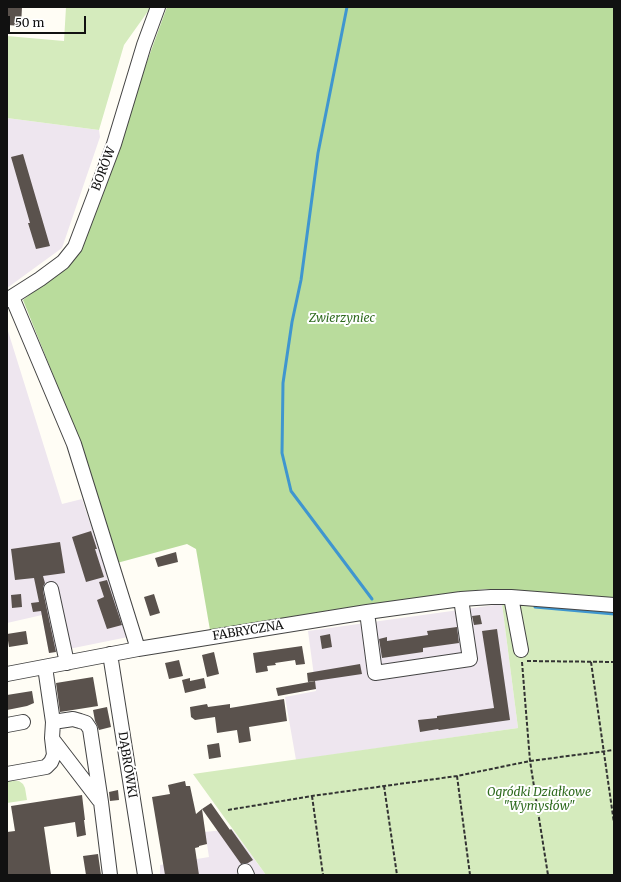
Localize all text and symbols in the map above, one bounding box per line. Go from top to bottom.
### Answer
scale bar [10,8,88,34]
text: 50 m [15,15,44,30]
street label: BORÓW [89,145,119,193]
park label: Zwierzyniec [309,312,375,326]
street label: FABRYCZNA [212,618,284,644]
street label: DĄBRÓWKI [115,731,139,799]
park label: Ogródki Działkowe "Wymysłów" [487,786,591,814]

